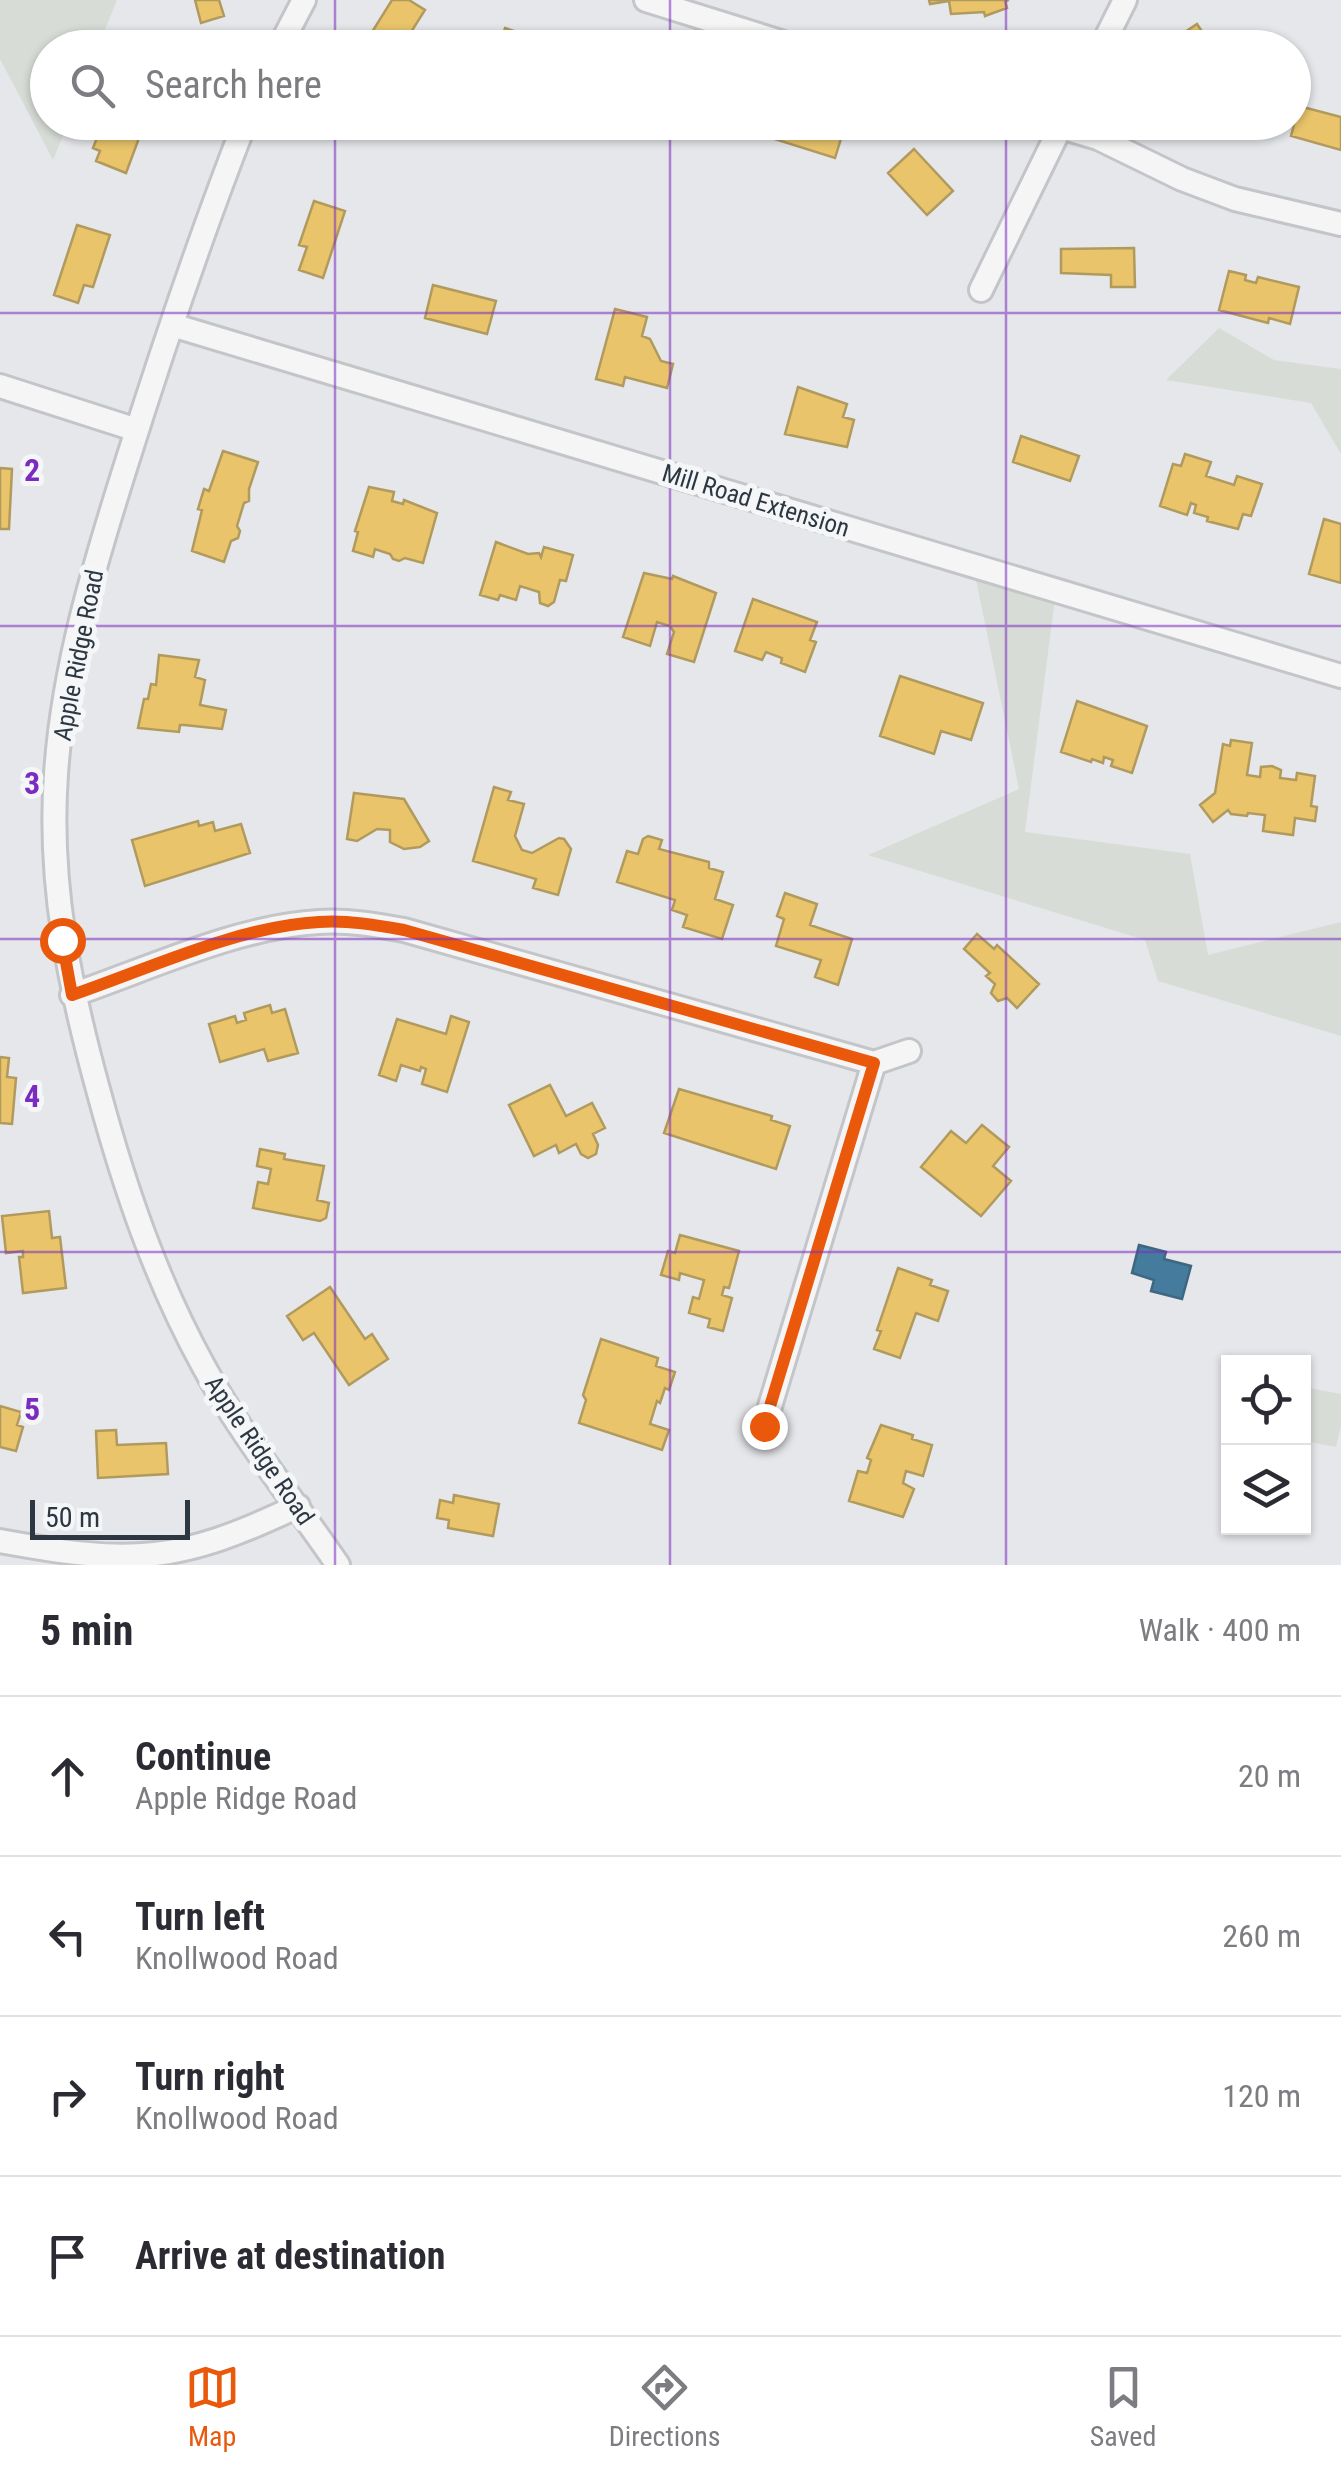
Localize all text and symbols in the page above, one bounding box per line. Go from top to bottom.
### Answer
search box [30,30,1311,140]
icon: search [65,58,120,113]
text: Search here [145,63,322,107]
text: 2 [24,451,40,489]
street label: Mill Road Extension [659,458,853,543]
street label: Apple Ridge Road [48,567,109,743]
text: 3 [24,764,40,802]
route start [40,918,86,964]
text: 4 [24,1077,40,1115]
map controls [1221,1355,1311,1535]
button: locate [1221,1355,1311,1445]
street label: Apple Ridge Road [199,1370,320,1530]
text: 5 [24,1390,40,1428]
route end [742,1404,788,1450]
button: layers [1221,1445,1311,1535]
scale bar [30,1495,190,1540]
text: 50 m [45,1501,100,1534]
text: 5 min [40,1606,133,1655]
text: Walk · 400 m [1139,1611,1301,1649]
text: Continue [135,1735,271,1779]
icon: ahead [40,1749,95,1804]
text: 20 m [1238,1757,1301,1795]
text: Apple Ridge Road [135,1779,357,1817]
text: Turn left [135,1895,265,1939]
icon: left [40,1909,95,1964]
text: 260 m [1222,1917,1301,1955]
text: Knollwood Road [135,1939,339,1977]
text: Turn right [135,2055,285,2099]
icon: right [40,2069,95,2124]
text: 120 m [1222,2077,1301,2115]
text: Knollwood Road [135,2099,339,2137]
icon: arrive [40,2229,95,2284]
text: Arrive at destination [135,2234,445,2278]
tab: Map [185,2360,240,2453]
tab: Directions [609,2360,721,2453]
tab: Saved [1090,2360,1156,2453]

